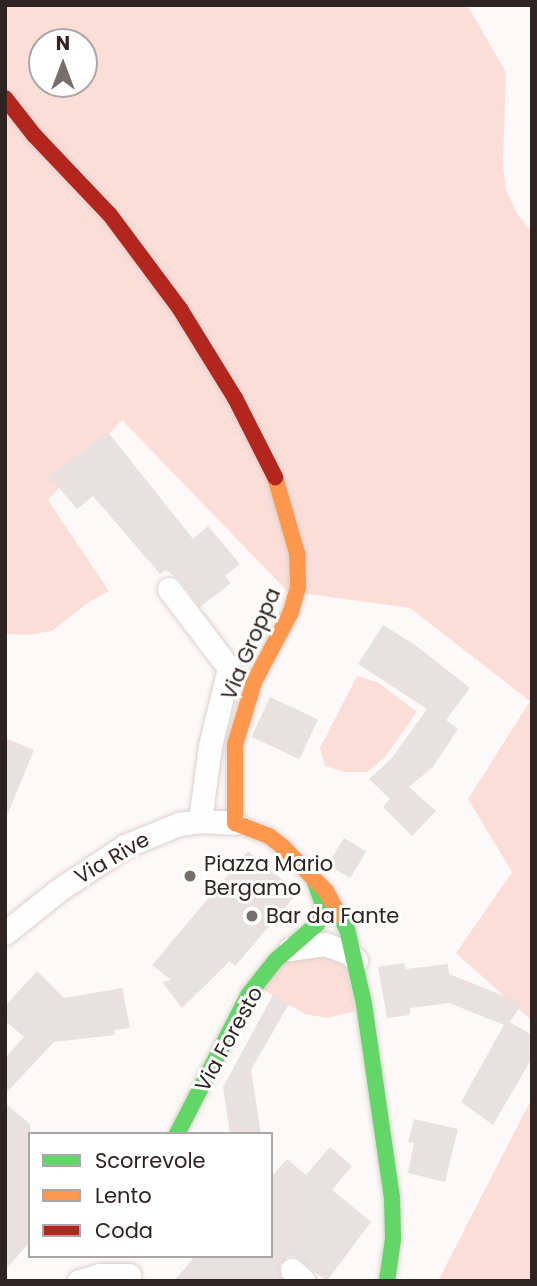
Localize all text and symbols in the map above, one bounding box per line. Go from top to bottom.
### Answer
north arrow [28,28,98,98]
text: N [56,30,70,57]
street label: Via Groppa [216,584,286,704]
street label: Via Rive [70,827,154,889]
place label: Piazza Mario Bergamo [204,851,333,901]
marker: Piazza Mario Bergamo [182,868,198,884]
place label: Bar da Fante [266,903,399,929]
marker: Bar da Fante [244,908,260,924]
street label: Via Foresto [190,982,268,1096]
legend [28,1132,273,1258]
text: Scorrevole [95,1146,206,1175]
text: Lento [95,1181,152,1210]
text: Coda [95,1216,153,1245]

